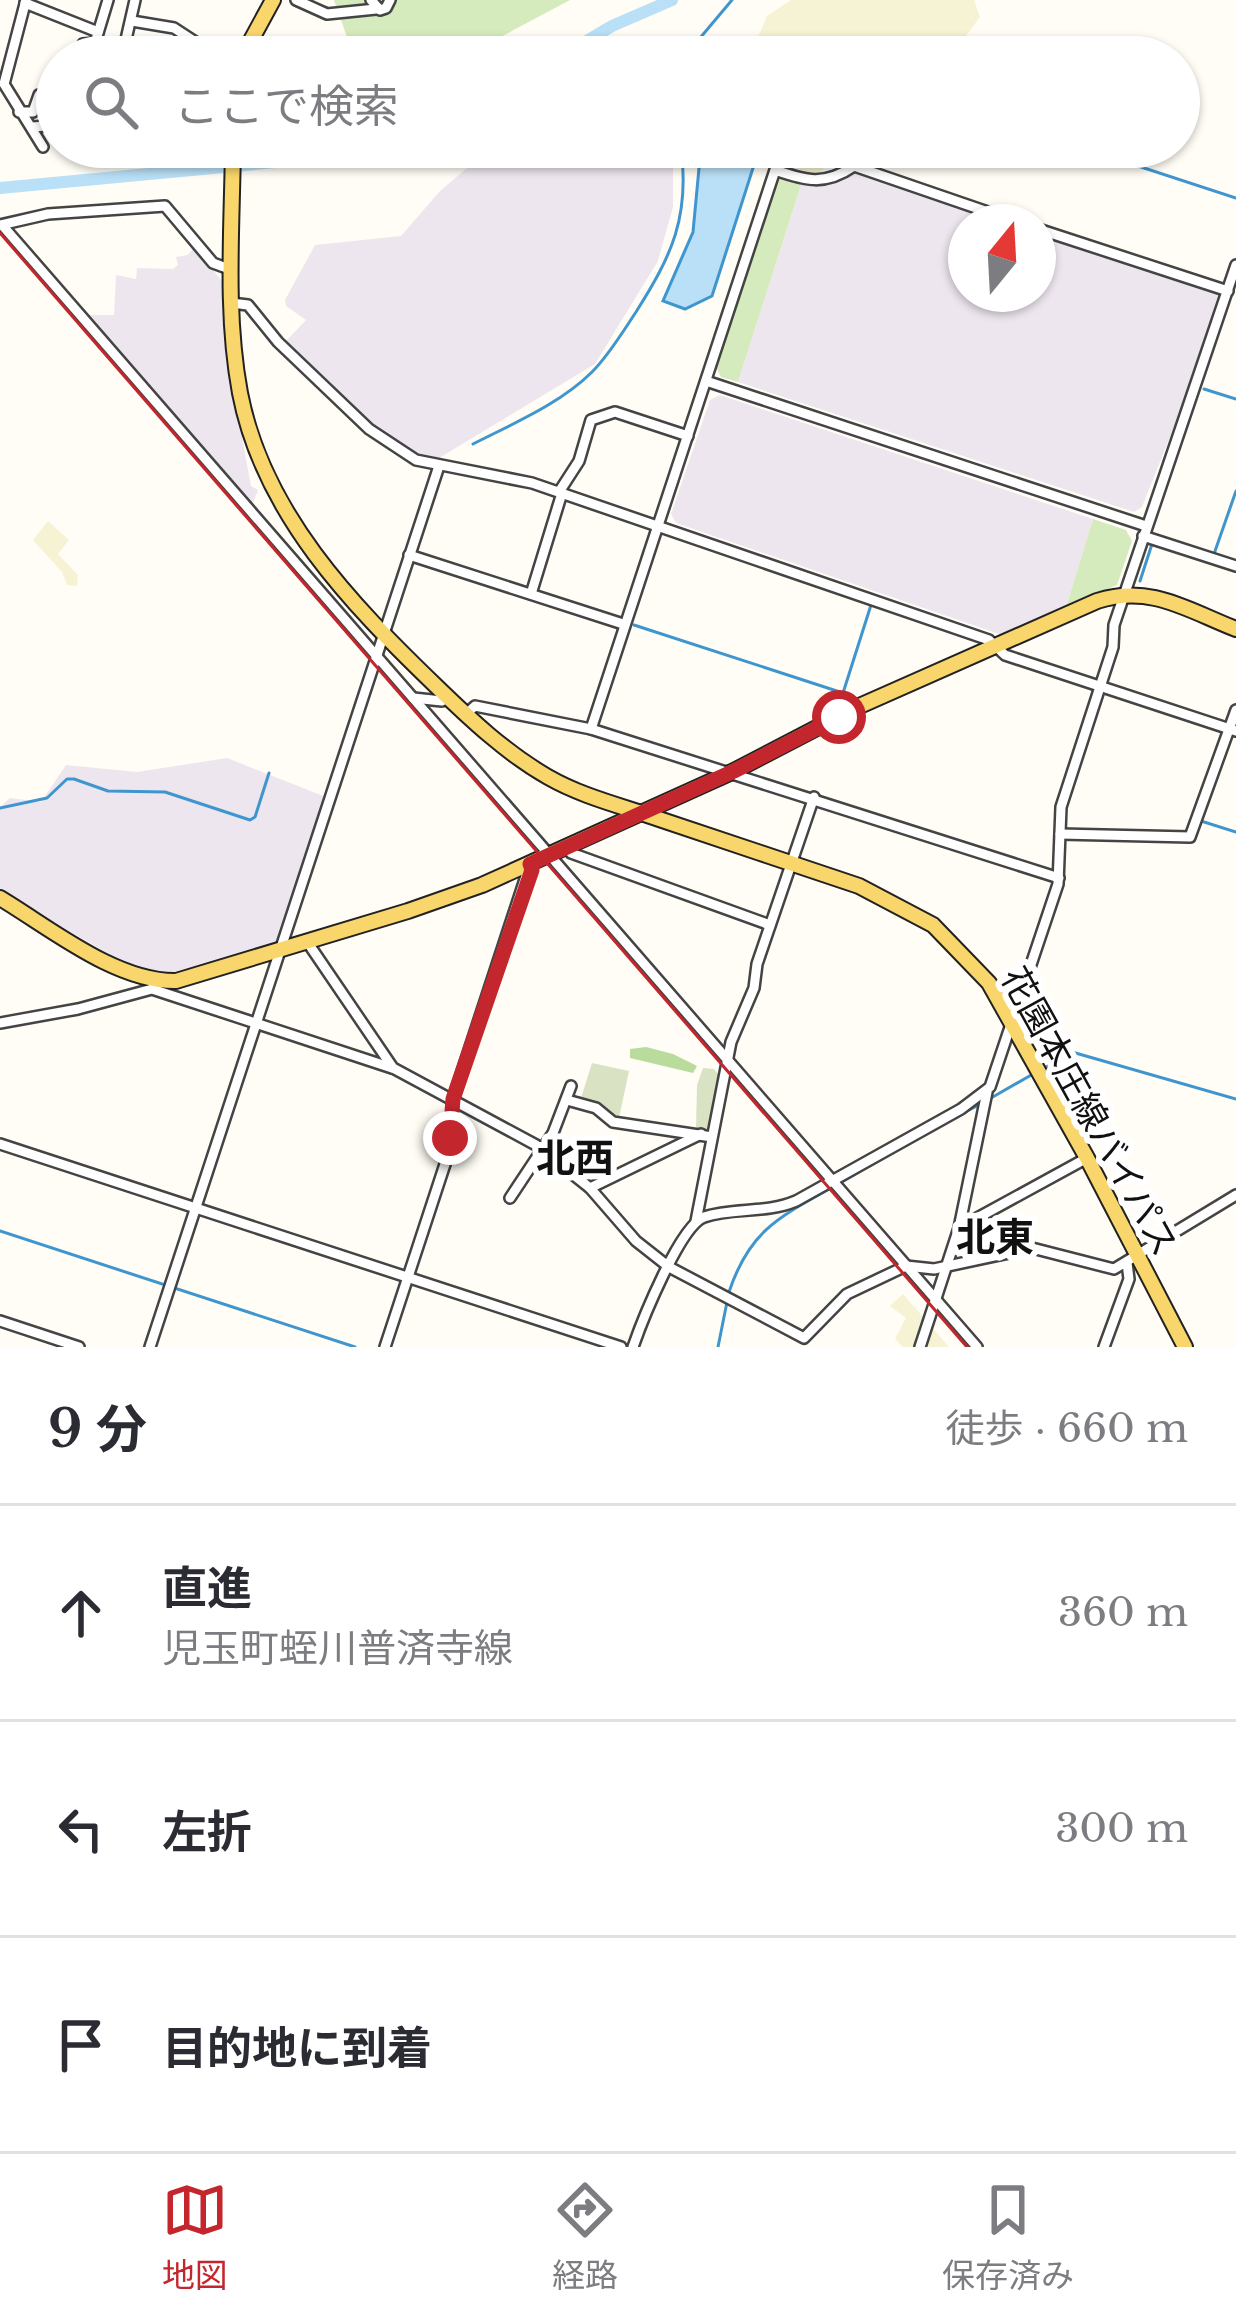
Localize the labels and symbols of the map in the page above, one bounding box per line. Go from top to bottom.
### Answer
north arrow [948,204,1056,312]
route start [812,690,866,744]
street label: 花園本庄線バイパス [992,959,1188,1264]
route end [423,1111,477,1165]
district label: 北西 [536,1134,614,1183]
district label: 北東 [956,1213,1034,1262]

